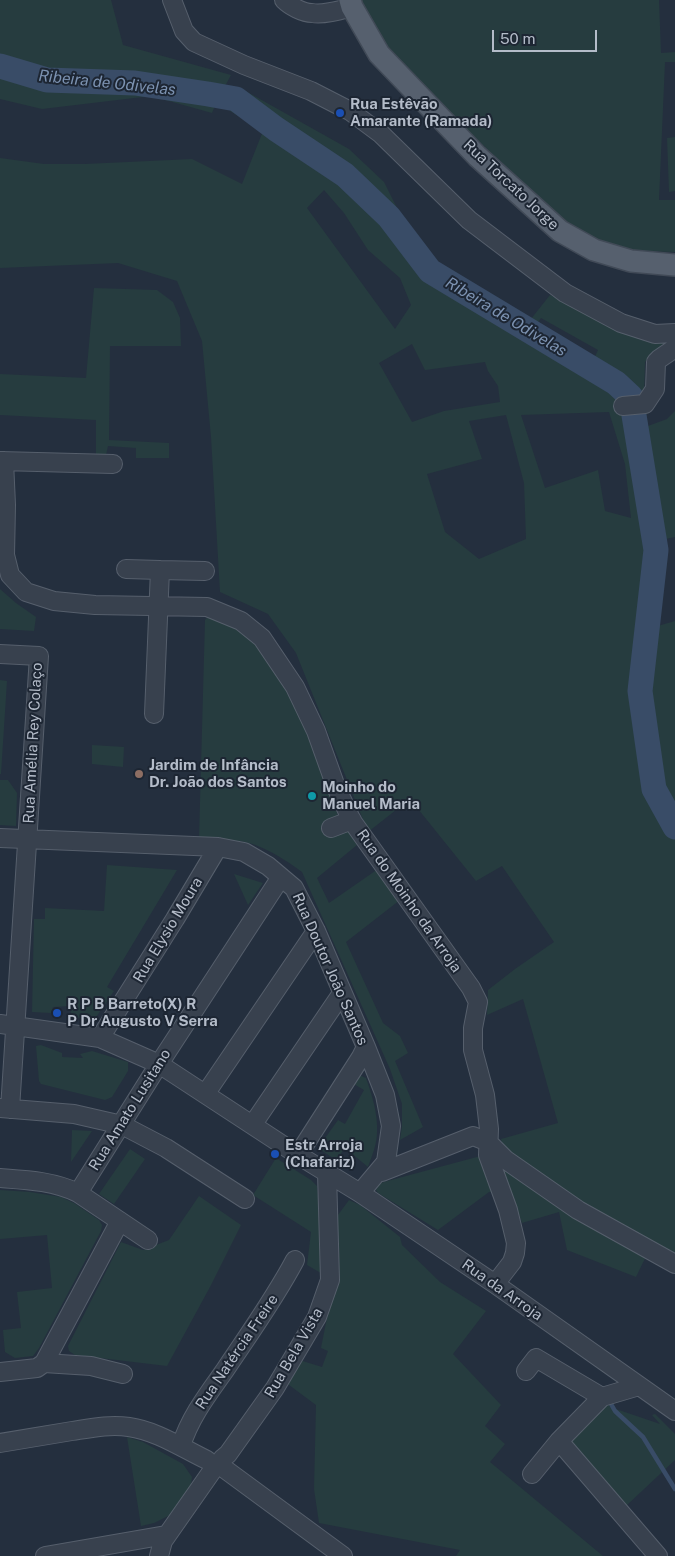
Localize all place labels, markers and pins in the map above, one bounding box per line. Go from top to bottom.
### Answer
place label: Rua Estêvão Amarante (Ramada) [350,95,492,130]
marker: Rua Estêvão Amarante (Ramada) [334,107,346,119]
place label: Jardim de Infância Dr. João dos Santos [149,756,287,791]
marker: Jardim de Infância Dr. João dos Santos [133,768,145,780]
place label: Moinho do Manuel Maria [322,778,420,813]
marker: Moinho do Manuel Maria [306,790,318,802]
place label: R P B Barreto(X) R P Dr Augusto V Serra [67,995,218,1030]
marker: R P B Barreto(X) R P Dr Augusto V Serra [51,1007,63,1019]
place label: Estr Arroja (Chafariz) [285,1136,363,1171]
marker: Estr Arroja (Chafariz) [269,1148,281,1160]

